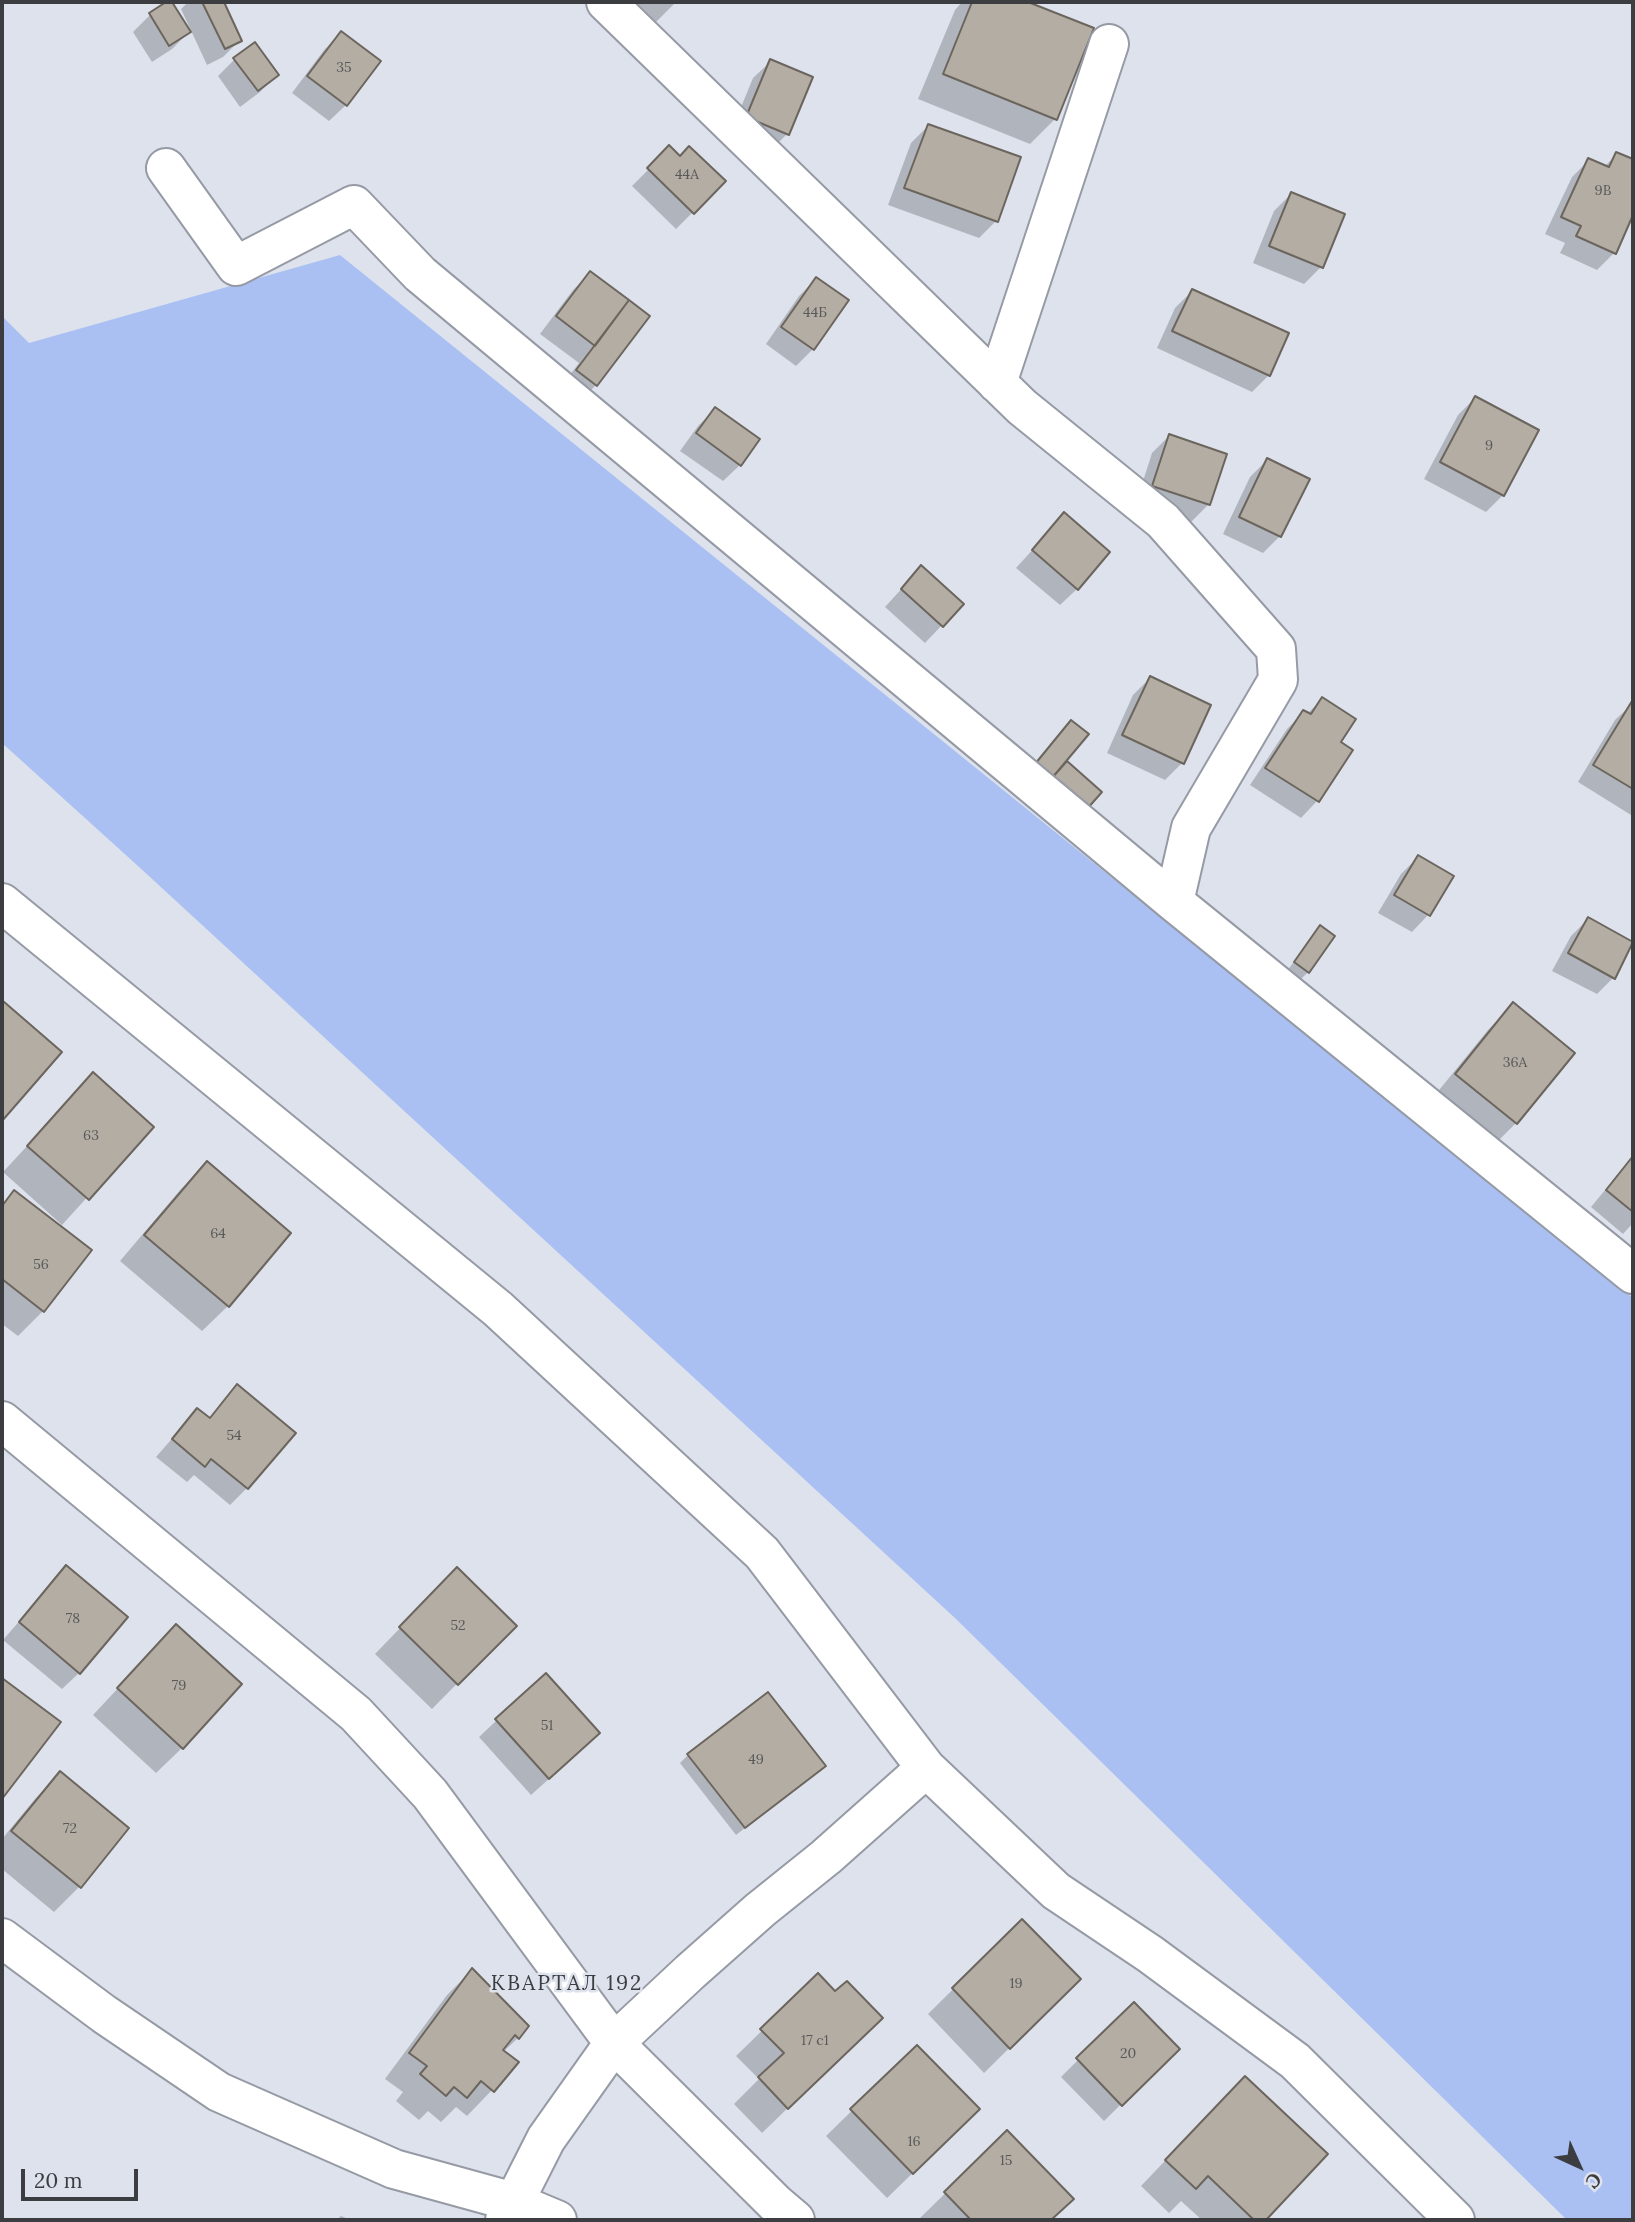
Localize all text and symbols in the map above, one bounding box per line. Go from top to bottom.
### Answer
house number: 35 [336,60,352,76]
house number: 44А [675,167,699,183]
house number: 9В [1595,183,1611,199]
house number: 44Б [803,305,827,321]
house number: 9 [1485,438,1493,454]
house number: 36А [1503,1055,1527,1071]
house number: 63 [83,1128,99,1144]
house number: 64 [210,1226,226,1242]
house number: 56 [33,1257,49,1273]
house number: 54 [226,1428,242,1444]
house number: 78 [66,1611,80,1627]
house number: 52 [450,1618,466,1634]
house number: 79 [172,1678,186,1694]
house number: 51 [541,1718,553,1734]
house number: 49 [748,1752,764,1768]
house number: 72 [63,1821,77,1837]
district label: КВАРТАЛ 192 [492,1971,642,1997]
house number: 19 [1009,1976,1023,1992]
house number: 17 с1 [801,2033,829,2049]
house number: 20 [1120,2046,1136,2062]
north arrow [1544,2131,1614,2201]
house number: 16 [907,2134,921,2150]
house number: 15 [1000,2153,1012,2169]
scale bar [24,2156,142,2200]
text: 20 m [34,2167,83,2194]
text: С [1581,2168,1607,2194]

